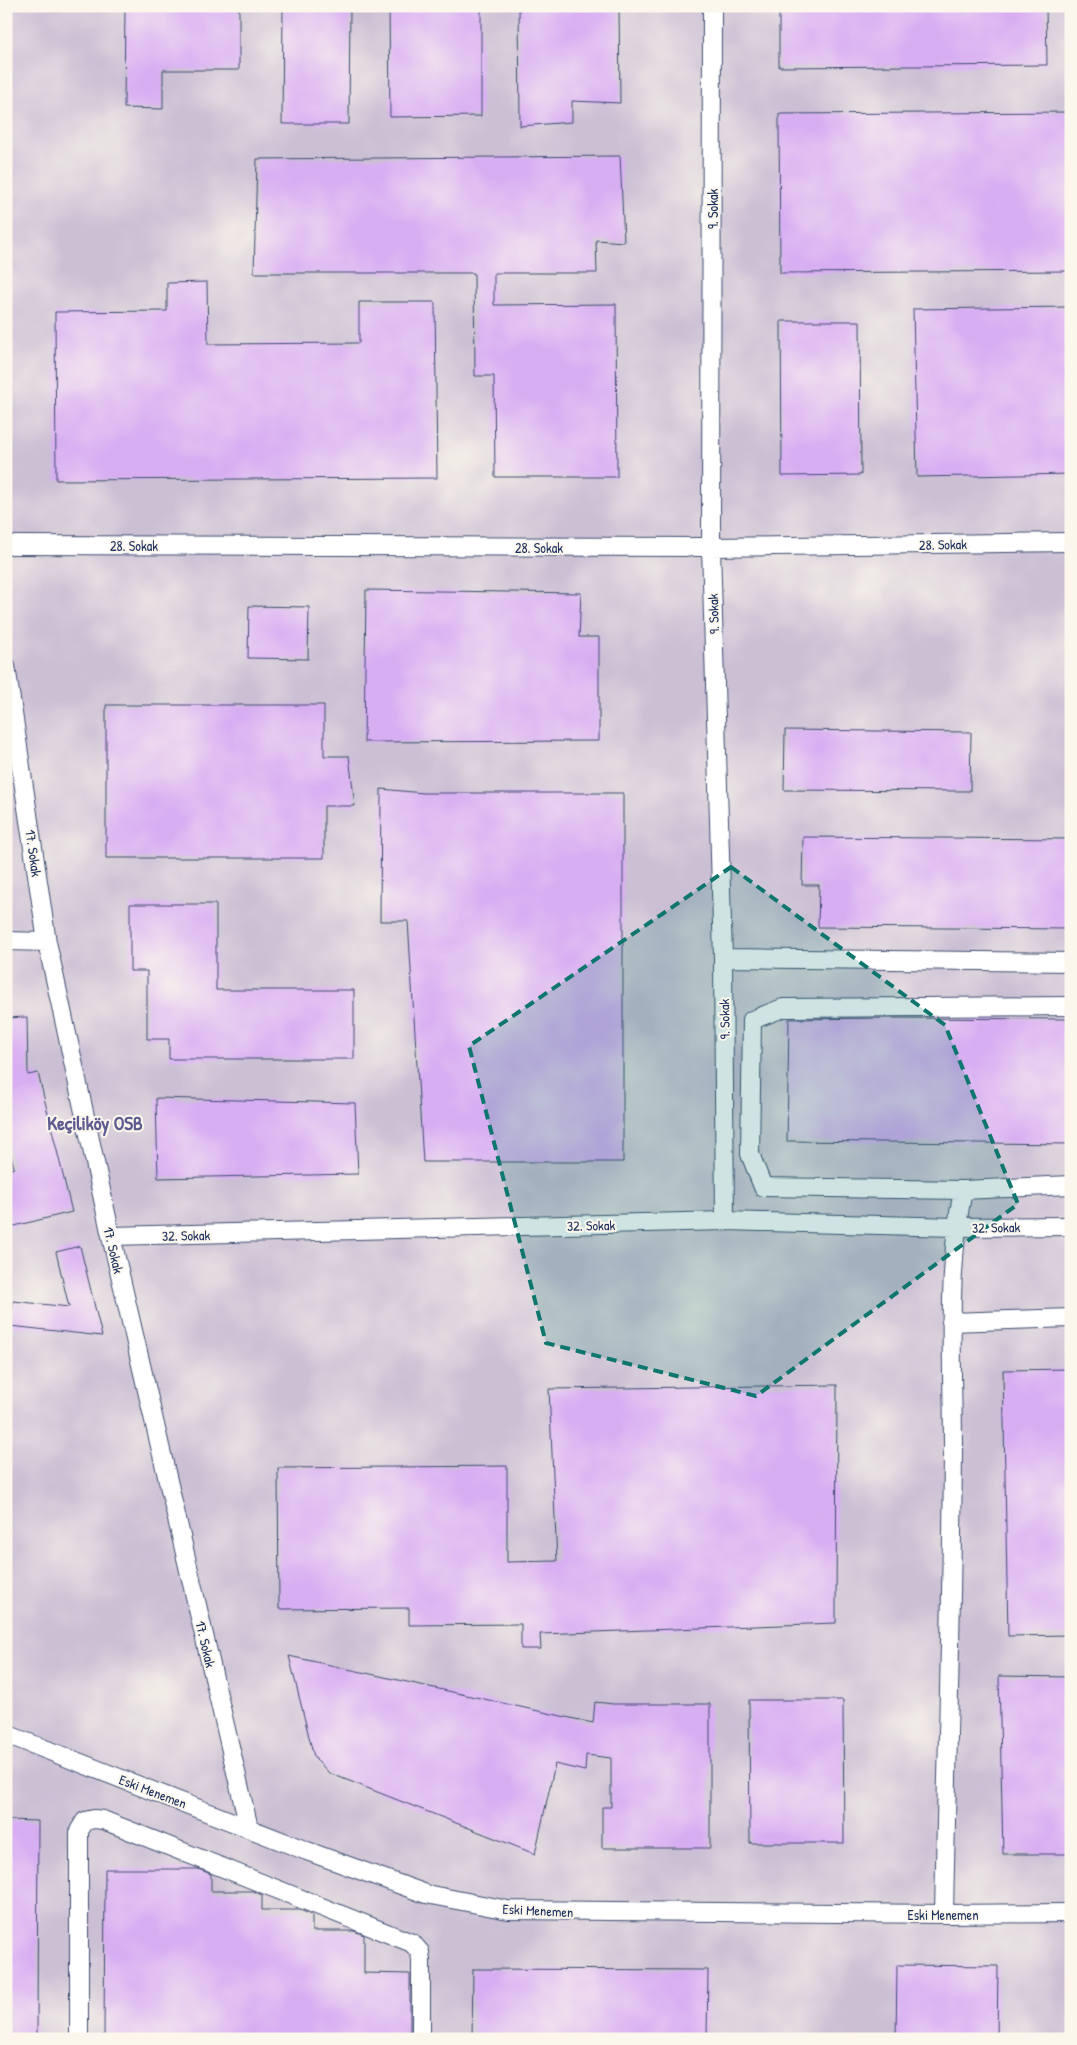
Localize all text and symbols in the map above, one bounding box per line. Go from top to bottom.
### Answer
street label: 9. Sokak [703,189,722,229]
street label: 28. Sokak [919,534,967,554]
street label: 28. Sokak [110,536,158,555]
street label: 28. Sokak [515,538,563,557]
street label: 9. Sokak [703,593,723,635]
street label: 17. Sokak [21,828,47,878]
street label: 9. Sokak [714,998,734,1039]
district label: Keçiliköy OSB [47,1110,143,1137]
street label: 32. Sokak [567,1215,615,1235]
street label: 32. Sokak [972,1217,1020,1237]
street label: 17. Sokak [99,1225,129,1275]
street label: 32. Sokak [162,1225,210,1245]
street label: 17. Sokak [191,1619,221,1669]
street label: Eski Menemen [116,1769,190,1813]
street label: Eski Menemen [502,1899,574,1921]
street label: Eski Menemen [908,1905,978,1924]

